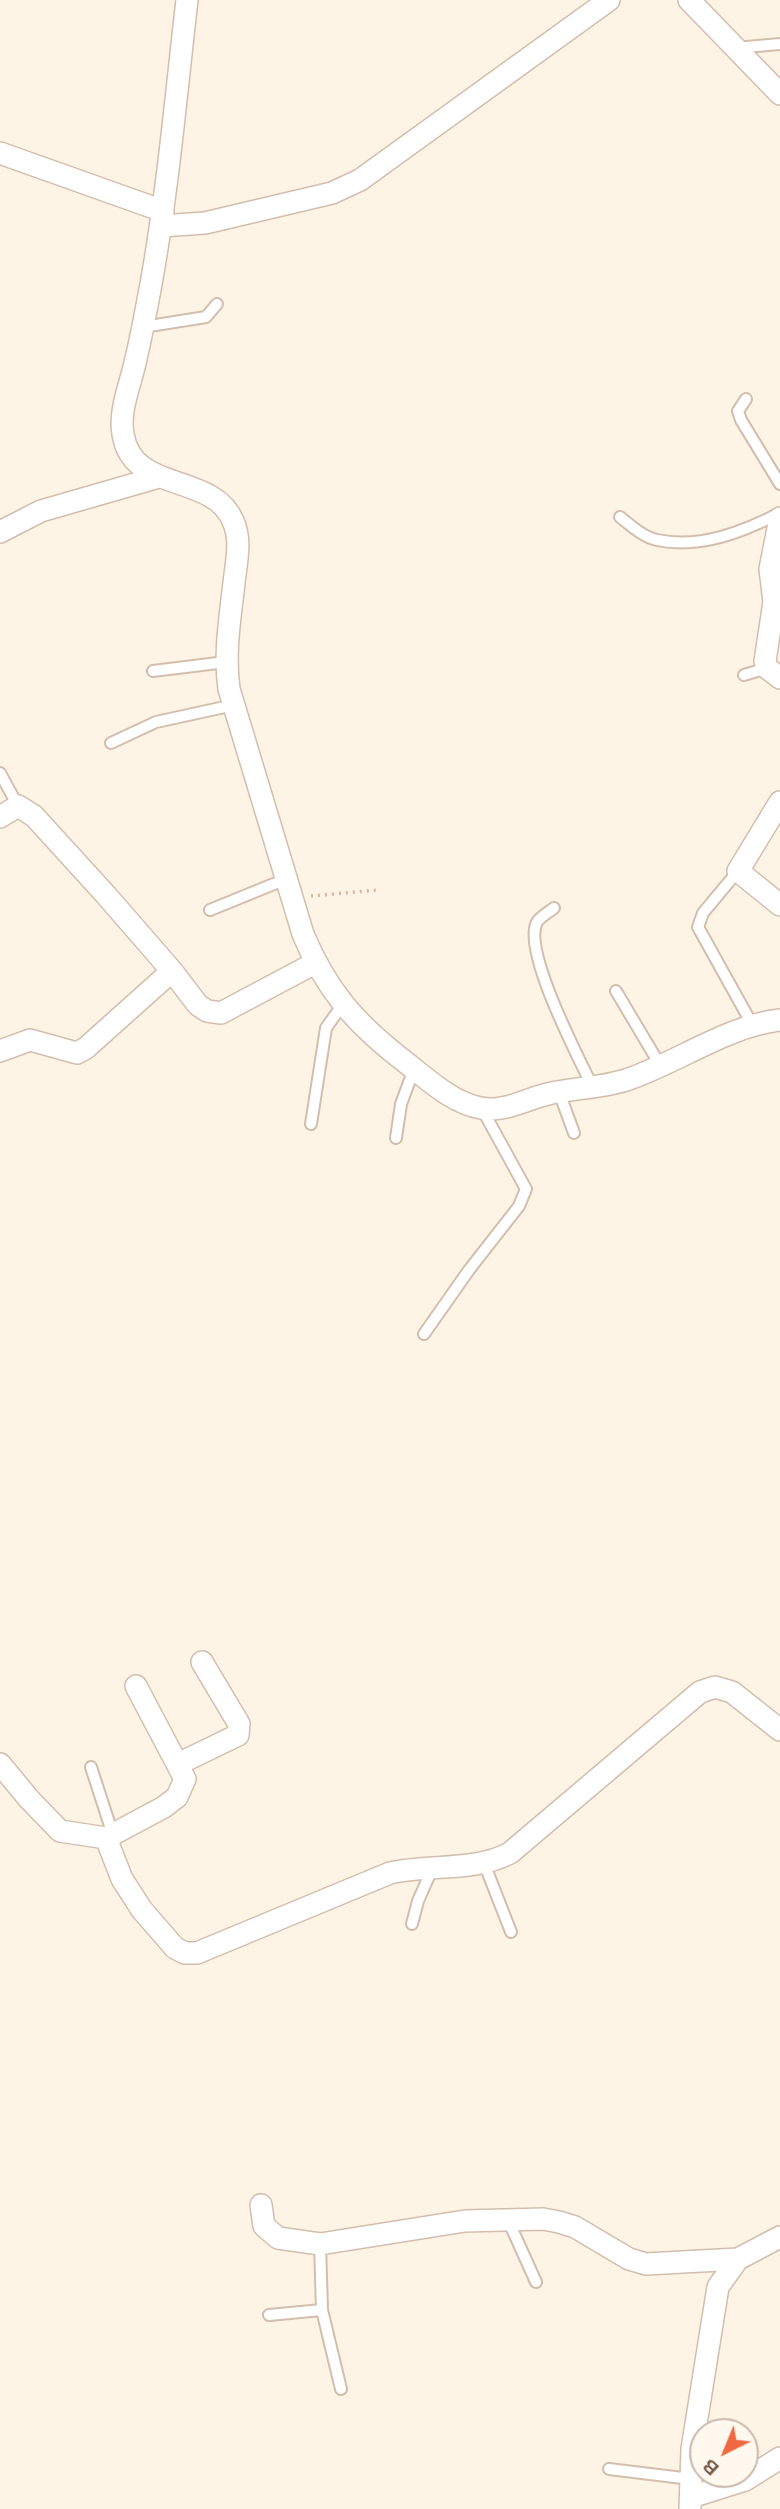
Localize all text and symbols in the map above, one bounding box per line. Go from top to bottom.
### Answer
north arrow [689,2418,759,2488]
text: B [699,2455,723,2480]

